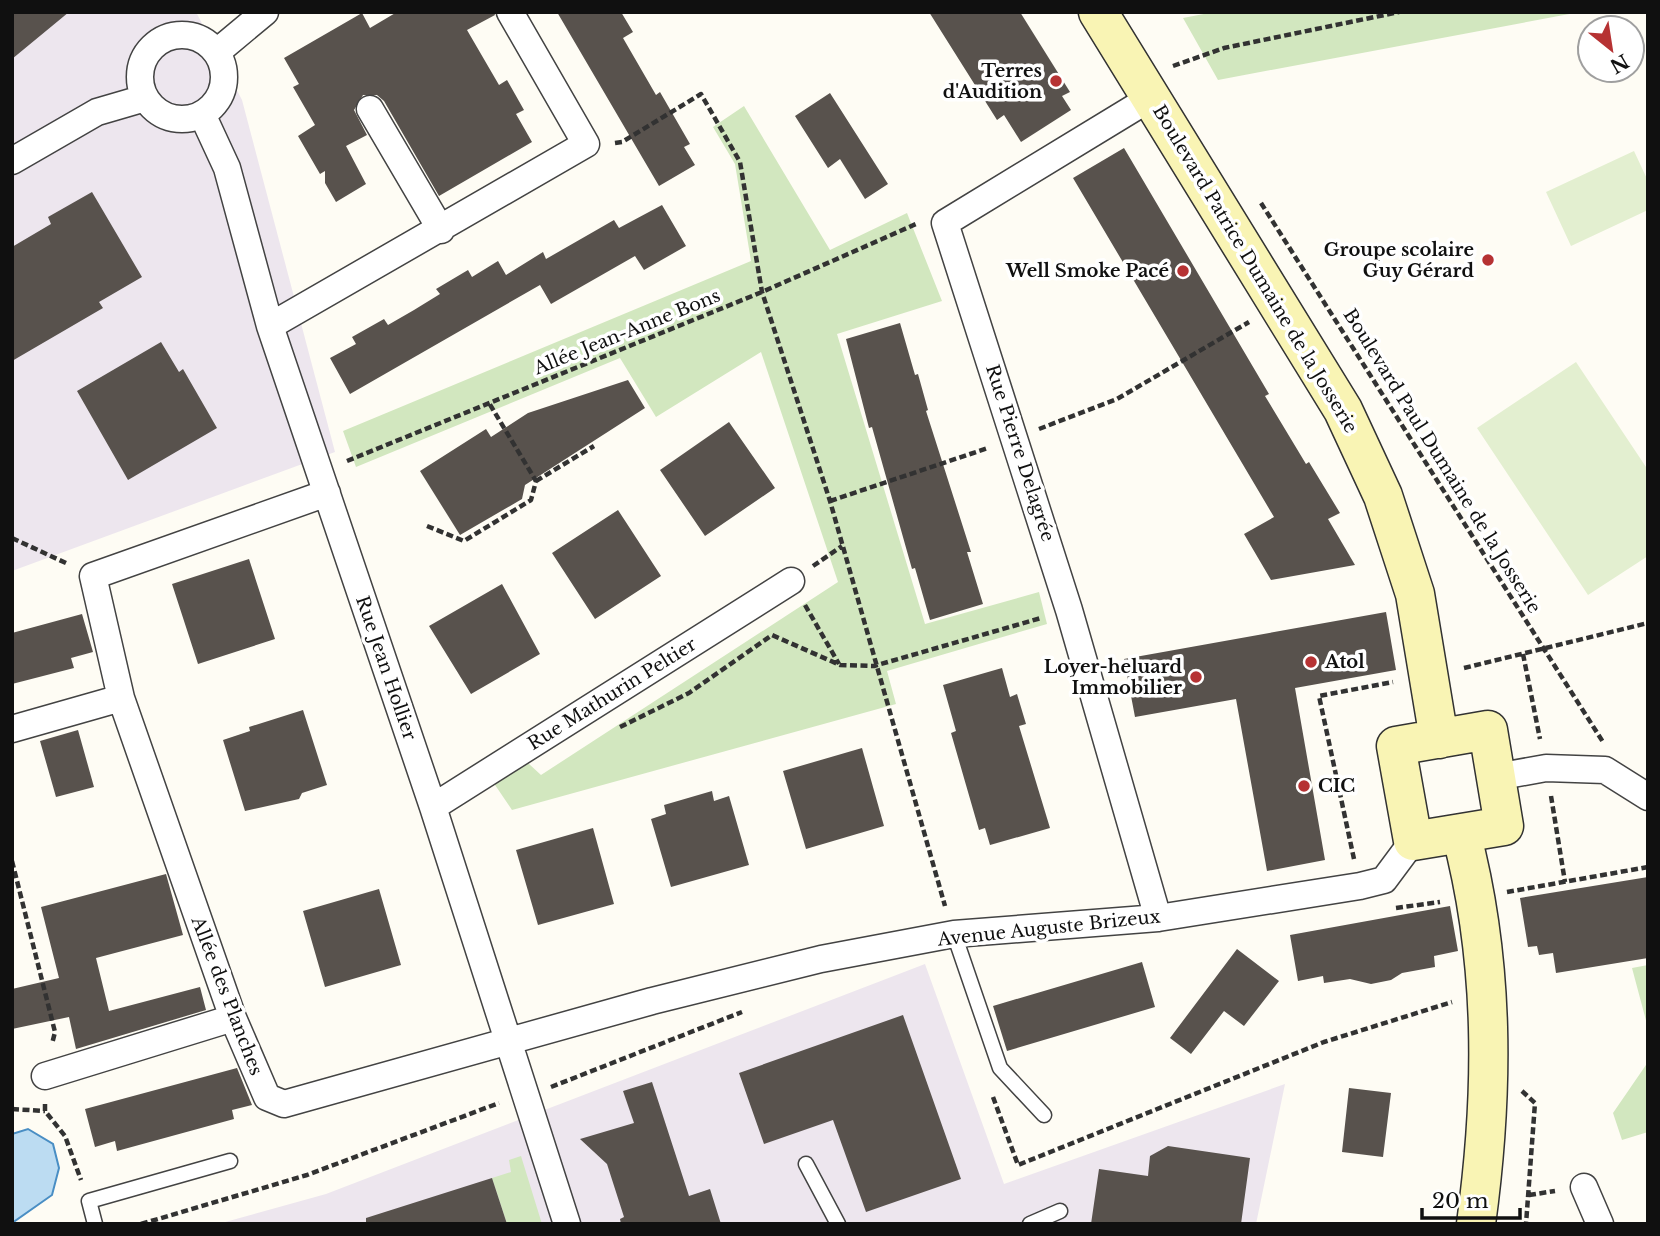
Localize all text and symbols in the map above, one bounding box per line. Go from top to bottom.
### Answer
north arrow [1576,14,1646,84]
text: N [1606,49,1633,78]
place label: Terres d'Audition [943,60,1042,103]
marker: Terres d'Audition [1048,73,1064,89]
street label: Boulevard Patrice Dumaine de la Josserie [1148,101,1362,437]
place label: Groupe scolaire Guy Gérard [1324,239,1474,282]
marker: Groupe scolaire Guy Gérard [1480,252,1496,268]
place label: Well Smoke Pacé [1005,260,1169,282]
marker: Well Smoke Pacé [1175,263,1191,279]
street label: Allée Jean-Anne Bons [530,285,723,380]
street label: Boulevard Paul Dumaine de la Josserie [1339,305,1545,617]
street label: Rue Pierre Delagrée [981,362,1059,544]
street label: Rue Jean Hollier [351,593,421,743]
street label: Rue Mathurin Peltier [524,633,701,755]
place label: Atol [1324,651,1365,673]
marker: Atol [1303,654,1319,670]
place label: Loyer-heluard Immobilier [1044,656,1182,699]
marker: Loyer-heluard Immobilier [1188,669,1204,685]
place label: CIC [1318,775,1355,797]
marker: CIC [1296,778,1312,794]
street label: Avenue Auguste Brizeux [936,905,1162,951]
street label: Allée des Planches [186,913,267,1079]
scale bar [1422,1176,1520,1220]
text: 20 m [1432,1188,1489,1214]

